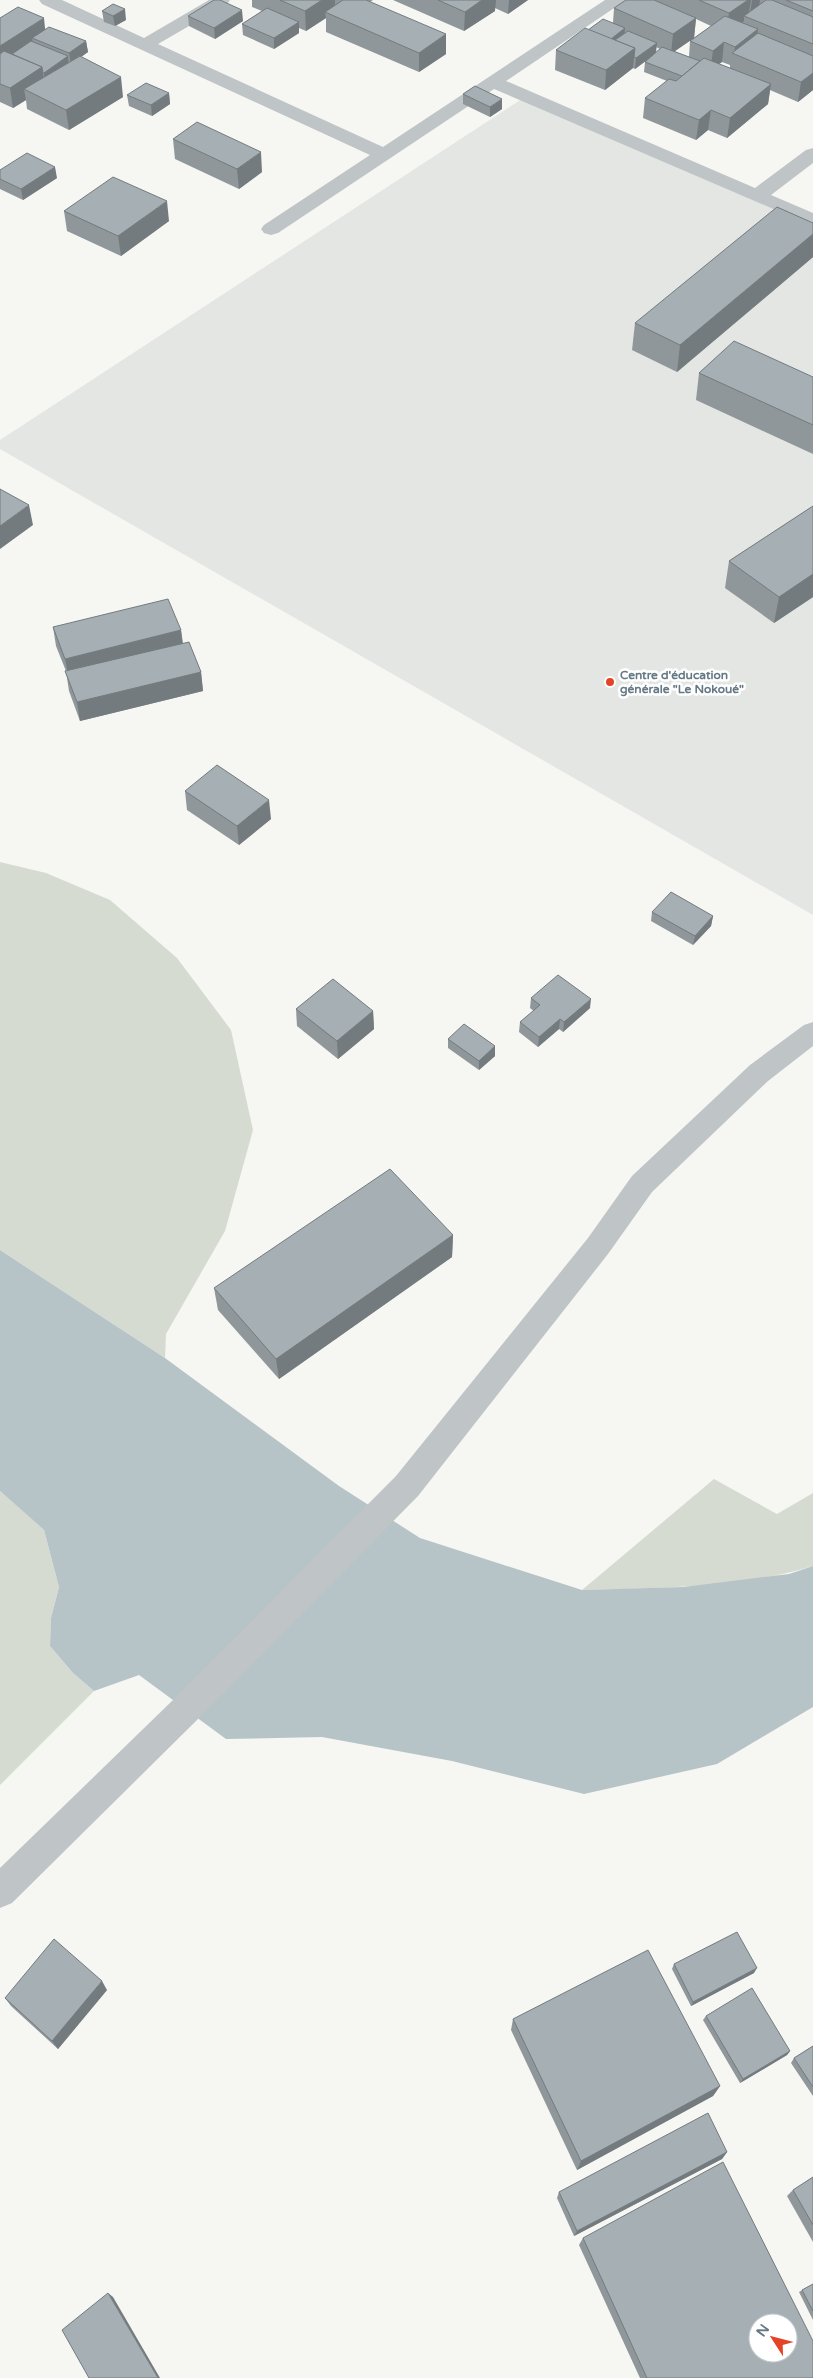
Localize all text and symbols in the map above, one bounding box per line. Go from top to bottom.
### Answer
place label: Centre d'éducation générale "Le Nokoué" [620,668,744,697]
marker: Centre d'éducation générale "Le Nokoué" [604,676,616,688]
north arrow [748,2313,798,2363]
text: N [753,2321,773,2340]

